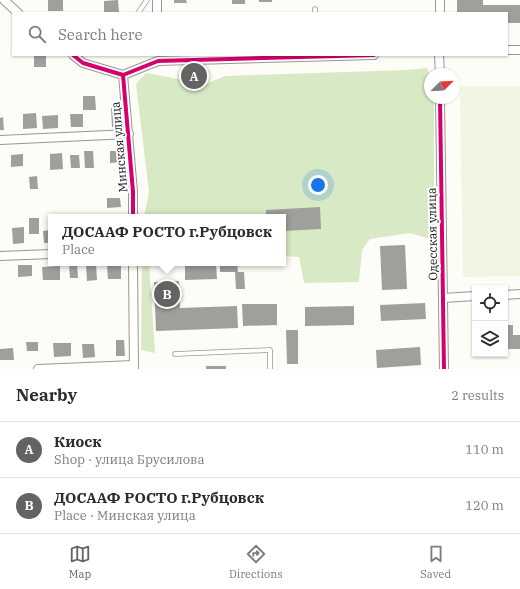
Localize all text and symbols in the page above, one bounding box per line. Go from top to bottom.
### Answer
search box [12,12,508,56]
icon: search [26,23,48,45]
text: Search here [58,25,143,44]
pin: A [181,61,207,91]
north arrow [424,68,460,104]
street label: Минская улица [108,100,130,193]
your location [308,175,328,195]
street label: Одесская улица [424,187,440,281]
popup [48,214,286,266]
text: ДОСААФ РОСТО г.Рубцовск [62,222,272,241]
text: Place [62,241,95,258]
pin: B [154,279,180,309]
map controls [472,285,508,357]
button: locate [472,285,508,321]
button: layers [472,321,508,357]
text: Nearby [16,384,77,406]
text: 2 results [451,387,504,404]
text: Киоск [54,432,102,451]
text: A [24,441,34,458]
text: 110 m [465,441,504,458]
text: Shop · улица Брусилова [54,451,205,468]
text: ДОСААФ РОСТО г.Рубцовск [54,488,264,507]
text: B [24,497,34,514]
text: 120 m [465,497,504,514]
text: Place · Минская улица [54,507,196,524]
tab: Map [69,543,91,581]
tab: Directions [229,543,283,581]
tab: Saved [420,543,451,581]

